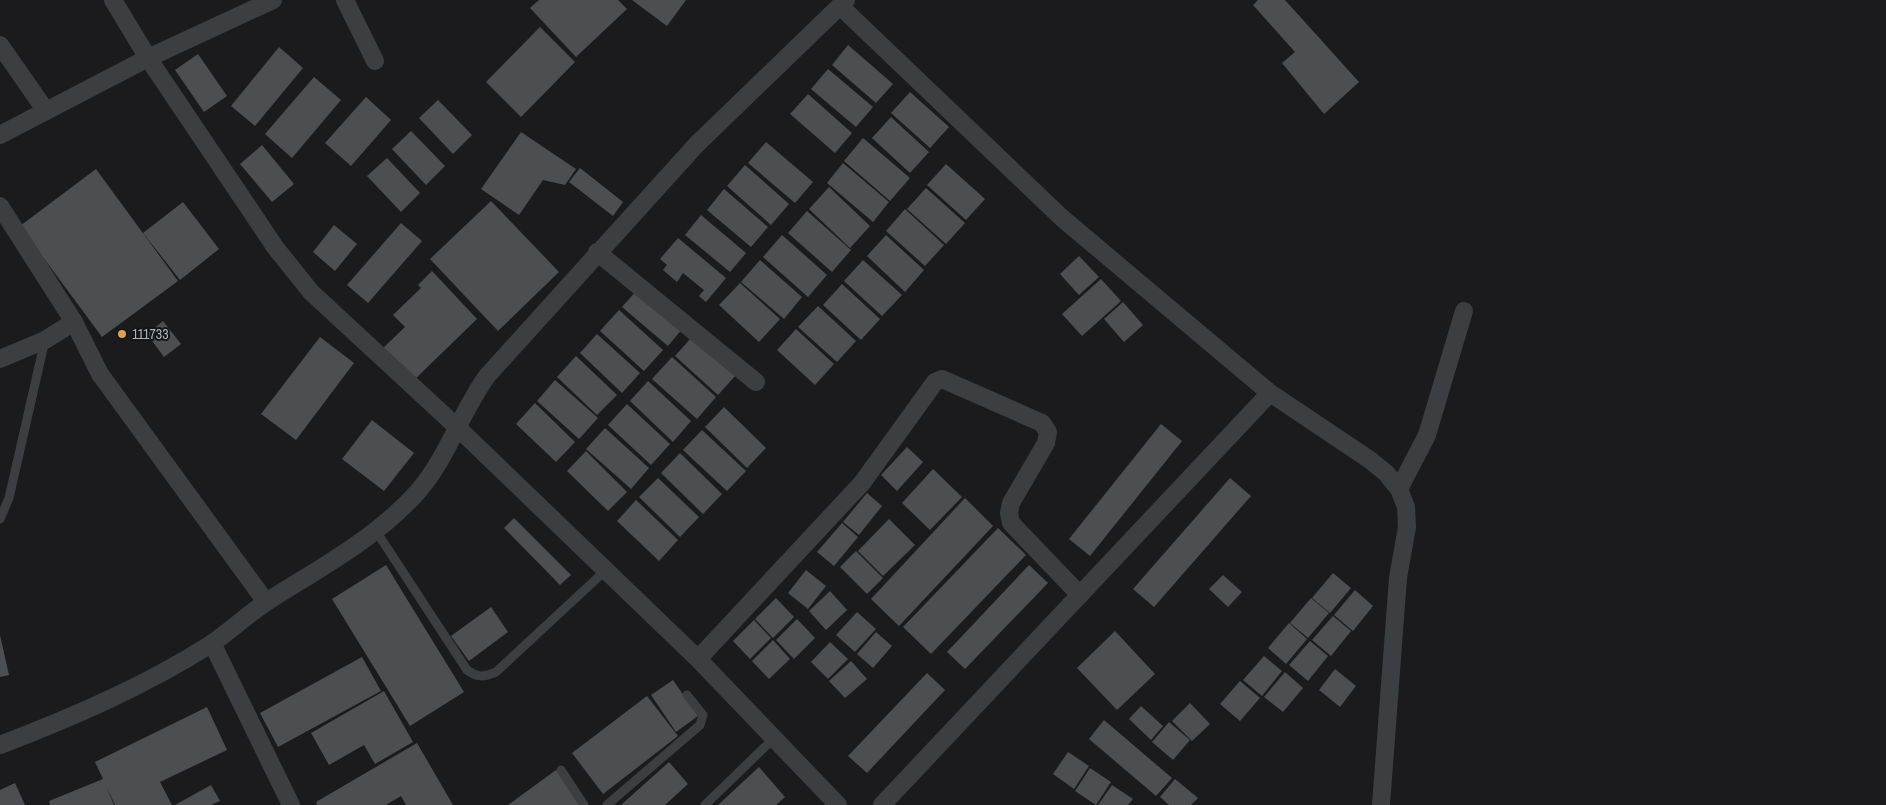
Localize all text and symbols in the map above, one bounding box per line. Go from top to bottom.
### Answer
place label: 111733 [132,325,169,343]
marker: 111733 [116,328,128,340]

